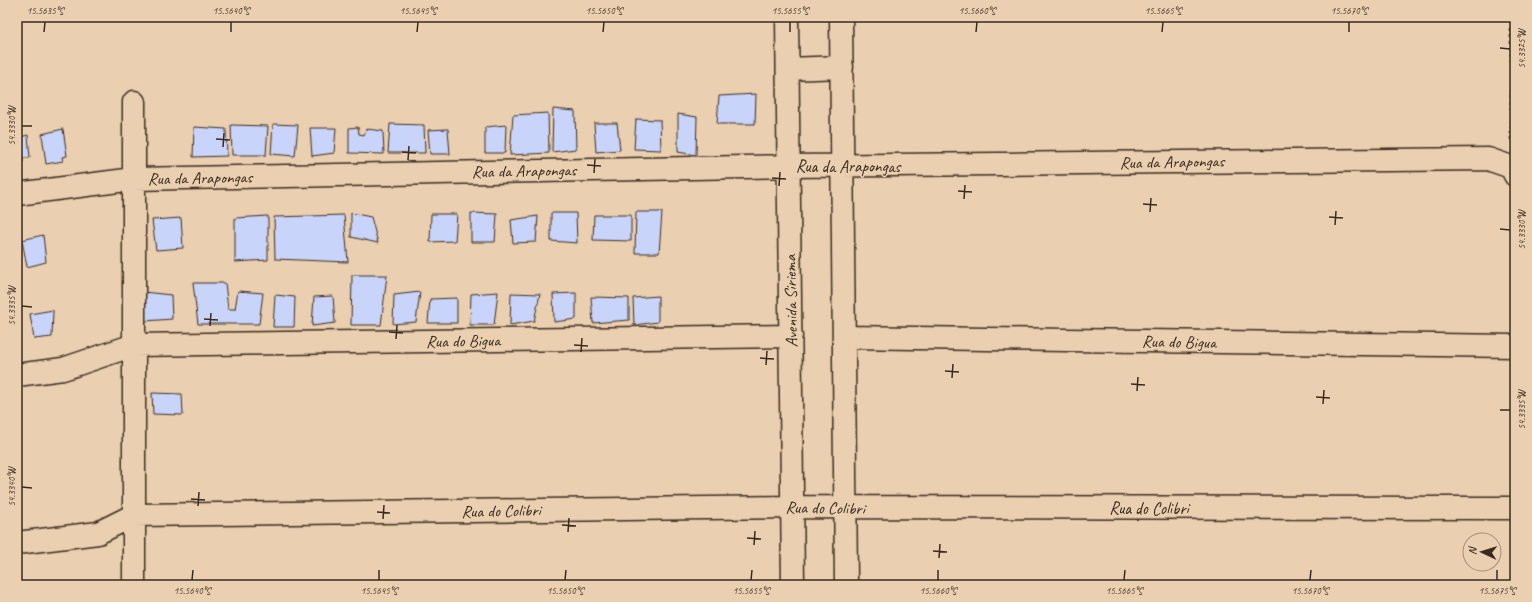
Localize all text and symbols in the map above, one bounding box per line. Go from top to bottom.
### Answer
text: 15.5635°S [27,4,65,17]
text: 15.5640°S [213,4,251,17]
text: 15.5645°S [400,4,438,17]
text: 15.5650°S [586,4,624,17]
text: 15.5655°S [772,4,810,17]
text: 15.5660°S [959,4,997,17]
text: 15.5665°S [1145,4,1183,17]
text: 15.5670°S [1331,4,1369,17]
text: 54.3325°W [1515,28,1528,69]
text: 54.3330°W [5,105,18,146]
street label: Rua da Arapongas [1120,151,1227,173]
street label: Rua da Arapongas [796,156,902,177]
street label: Rua da Arapongas [472,160,579,182]
street label: Rua da Arapongas [148,167,255,189]
text: 54.3330°W [1515,209,1528,250]
street label: Avenida Siriema [780,253,802,347]
text: 54.3335°W [5,285,18,326]
street label: Rua do Bigua [426,330,502,352]
street label: Rua do Bigua [1142,331,1218,353]
text: 54.3335°W [1515,389,1528,430]
text: 54.3340°W [5,466,18,507]
street label: Rua do Colibri [785,497,868,519]
street label: Rua do Colibri [1109,498,1192,519]
street label: Rua do Colibri [461,500,544,522]
north arrow [1462,532,1502,572]
text: N [1465,545,1479,555]
text: 15.5640°S [174,584,212,597]
text: 15.5645°S [361,584,399,597]
text: 15.5650°S [547,584,585,597]
text: 15.5655°S [733,584,771,597]
text: 15.5660°S [920,584,958,597]
text: 15.5665°S [1106,584,1144,597]
text: 15.5670°S [1292,584,1330,597]
text: 15.5675°S [1479,584,1517,597]

